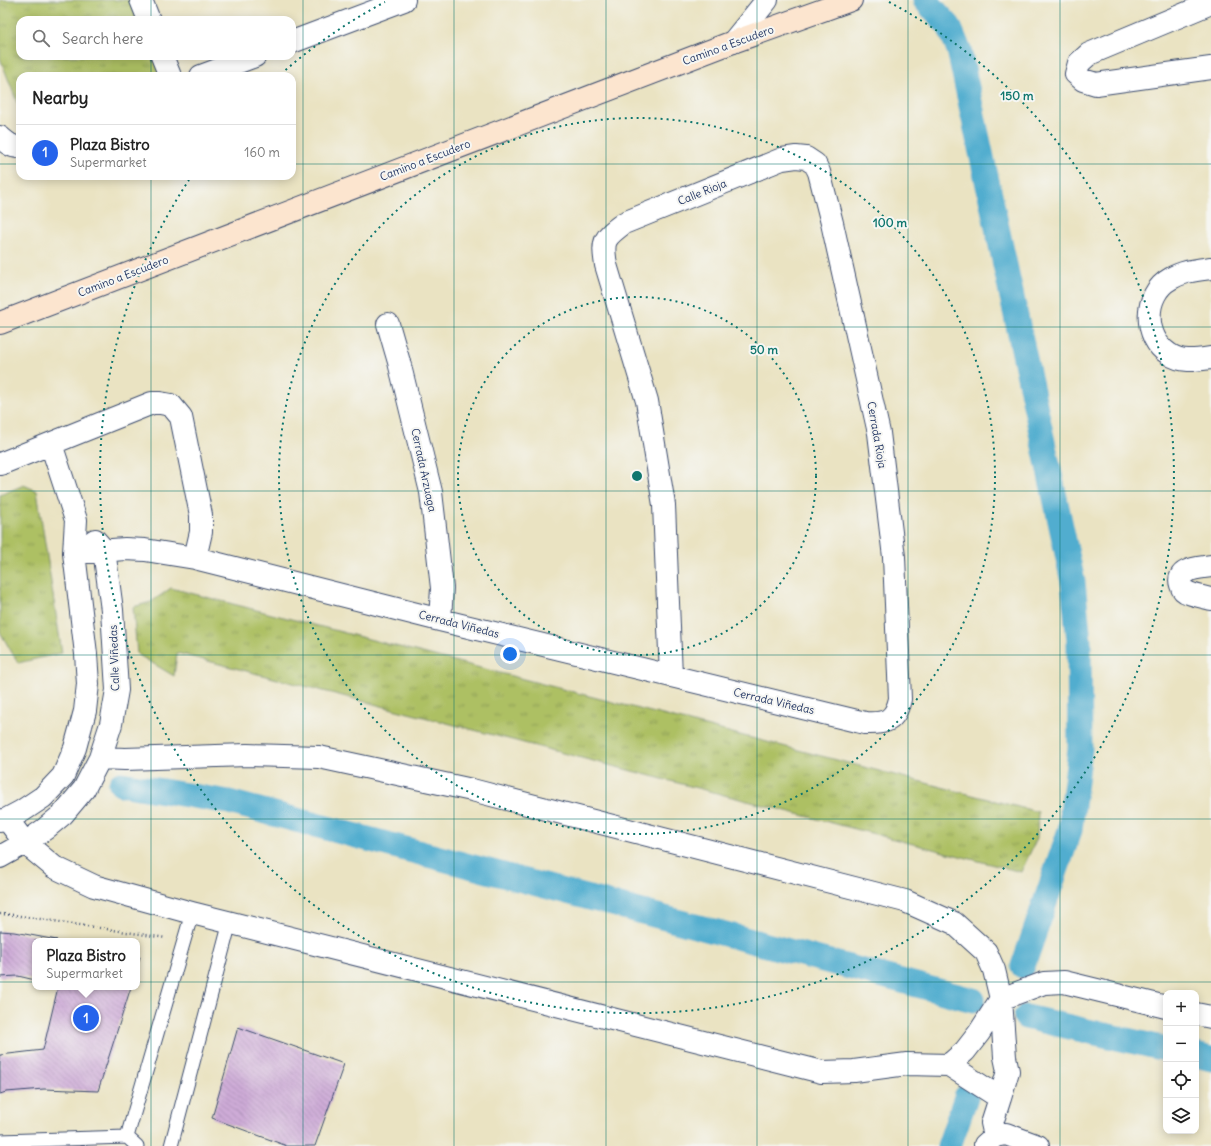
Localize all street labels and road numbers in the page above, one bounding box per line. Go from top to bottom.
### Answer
street label: Camino a Escudero [681,22,775,68]
street label: Camino a Escudero [378,136,472,184]
street label: Calle Rioja [676,176,728,208]
street label: Camino a Escudero [76,252,170,300]
street label: Cerrada Rioja [864,400,890,470]
street label: Cerrada Arzuaga [408,427,440,513]
street label: Cerrada Viñedas [417,607,501,641]
street label: Calle Viñedas [106,625,122,691]
street label: Cerrada Viñedas [732,685,816,717]

